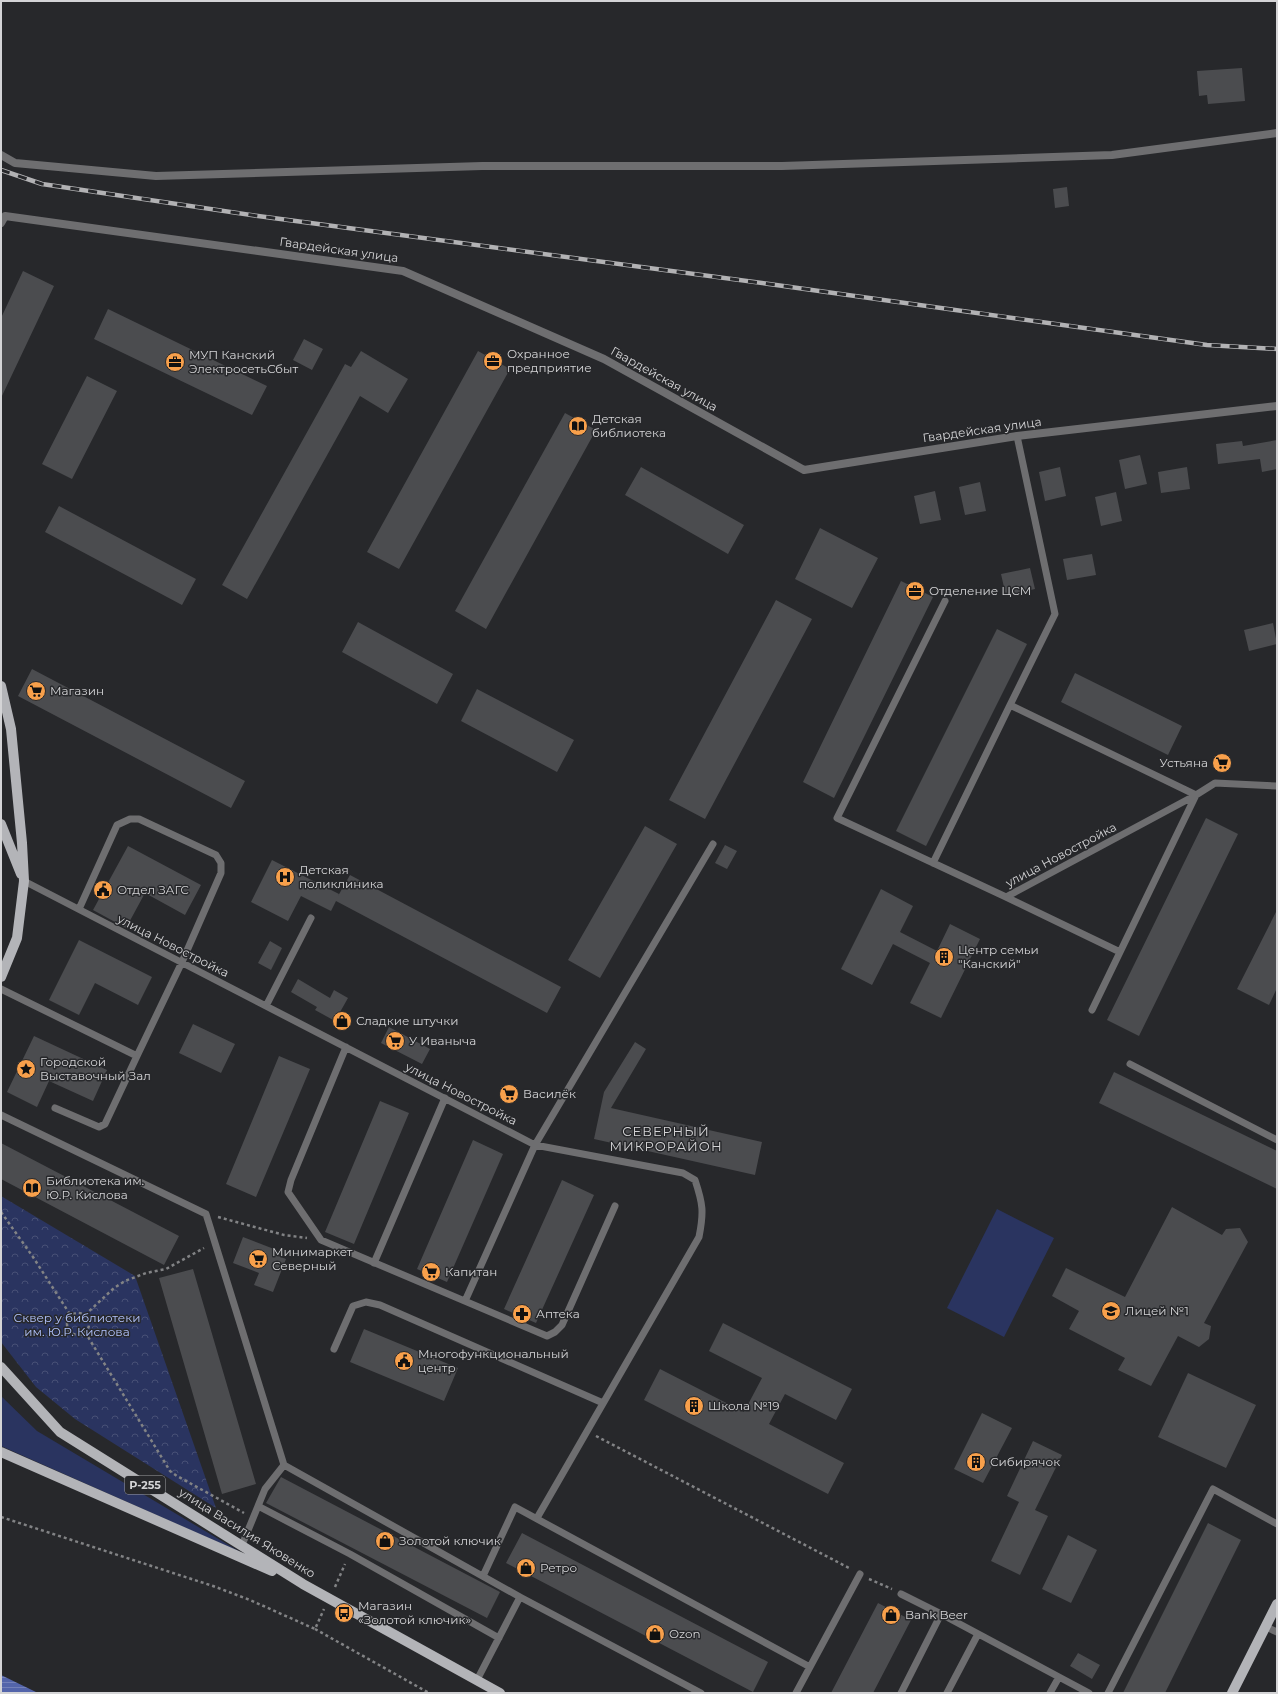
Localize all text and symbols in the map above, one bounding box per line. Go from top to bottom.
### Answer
street label: Гвардейская улица [279,234,399,265]
street label: Гвардейская улица [608,343,720,414]
place label: Охранное предприятие [507,346,592,375]
place label: МУП Канский ЭлектросетьСбыт [189,347,298,376]
office icon: Охранное предприятие [482,350,504,372]
office icon: МУП Канский ЭлектросетьСбыт [164,351,186,373]
place label: Детская библиотека [592,411,666,440]
street label: Гвардейская улица [922,414,1042,445]
library icon: Детская библиотека [567,415,589,437]
office icon: Отделение ЦСМ [904,580,926,602]
place label: Отделение ЦСМ [929,583,1031,598]
supermarket icon: Магазин [25,680,47,702]
place label: Магазин [50,683,104,698]
supermarket icon: Устьяна [1211,752,1233,774]
place label: Устьяна [1160,755,1208,770]
street label: улица Новостройка [1002,819,1119,891]
place label: Детская поликлиника [299,862,384,891]
hospital icon: Детская поликлиника [274,866,296,888]
public building icon: Отдел ЗАГС [92,879,114,901]
place label: Отдел ЗАГС [117,882,189,897]
street label: улица Новостройка [114,910,232,980]
place label: Центр семьи "Канский" [958,942,1039,971]
building icon: Центр семьи "Канский" [933,946,955,968]
shop icon: Сладкие штучки [331,1010,353,1032]
place label: Сладкие штучки [356,1013,458,1028]
supermarket icon: У Иваныча [384,1030,406,1052]
place label: У Иваныча [409,1033,476,1048]
place label: Городской Выставочный Зал [40,1054,151,1083]
place icon: Городской Выставочный Зал [15,1058,37,1080]
street label: улица Новостройка [402,1058,520,1128]
supermarket icon: Василёк [498,1083,520,1105]
place label: Василёк [523,1086,576,1101]
district label: СЕВЕРНЫЙ МИКРОРАЙОН [609,1123,723,1154]
place label: Библиотека им. Ю.Р. Кислова [46,1173,144,1202]
library icon: Библиотека им. Ю.Р. Кислова [21,1177,43,1199]
place label: Минимаркет Северный [272,1244,353,1273]
supermarket icon: Минимаркет Северный [247,1248,269,1270]
supermarket icon: Капитан [420,1261,442,1283]
place label: Капитан [445,1264,497,1279]
school or university icon: Лицей №1 [1100,1300,1122,1322]
pharmacy icon: Аптека [511,1303,533,1325]
place label: Лицей №1 [1125,1303,1189,1318]
place label: Аптека [536,1306,580,1321]
park label: Сквер у библиотеки им. Ю.Р. Кислова [14,1310,140,1339]
place label: Многофункциональный центр [418,1346,569,1375]
public building icon: Многофункциональный центр [393,1350,415,1372]
building icon: Школа №19 [683,1395,705,1417]
place label: Школа №19 [708,1398,780,1413]
building icon: Сибирячок [965,1451,987,1473]
place label: Сибирячок [990,1454,1060,1469]
road number: Р-255 [125,1476,165,1494]
street label: улица Василия Яковенко [175,1484,319,1581]
shop icon: Золотой ключик [374,1530,396,1552]
place label: Золотой ключик [399,1533,501,1548]
shop icon: Ретро [515,1557,537,1579]
place label: Ретро [540,1560,577,1575]
place label: Магазин «Золотой ключик» [358,1598,472,1627]
bus stop icon: Магазин «Золотой ключик» [333,1602,355,1624]
shop icon: Bank Beer [880,1604,902,1626]
place label: Bank Beer [905,1607,968,1622]
shop icon: Ozon [644,1623,666,1645]
place label: Ozon [669,1626,701,1641]

